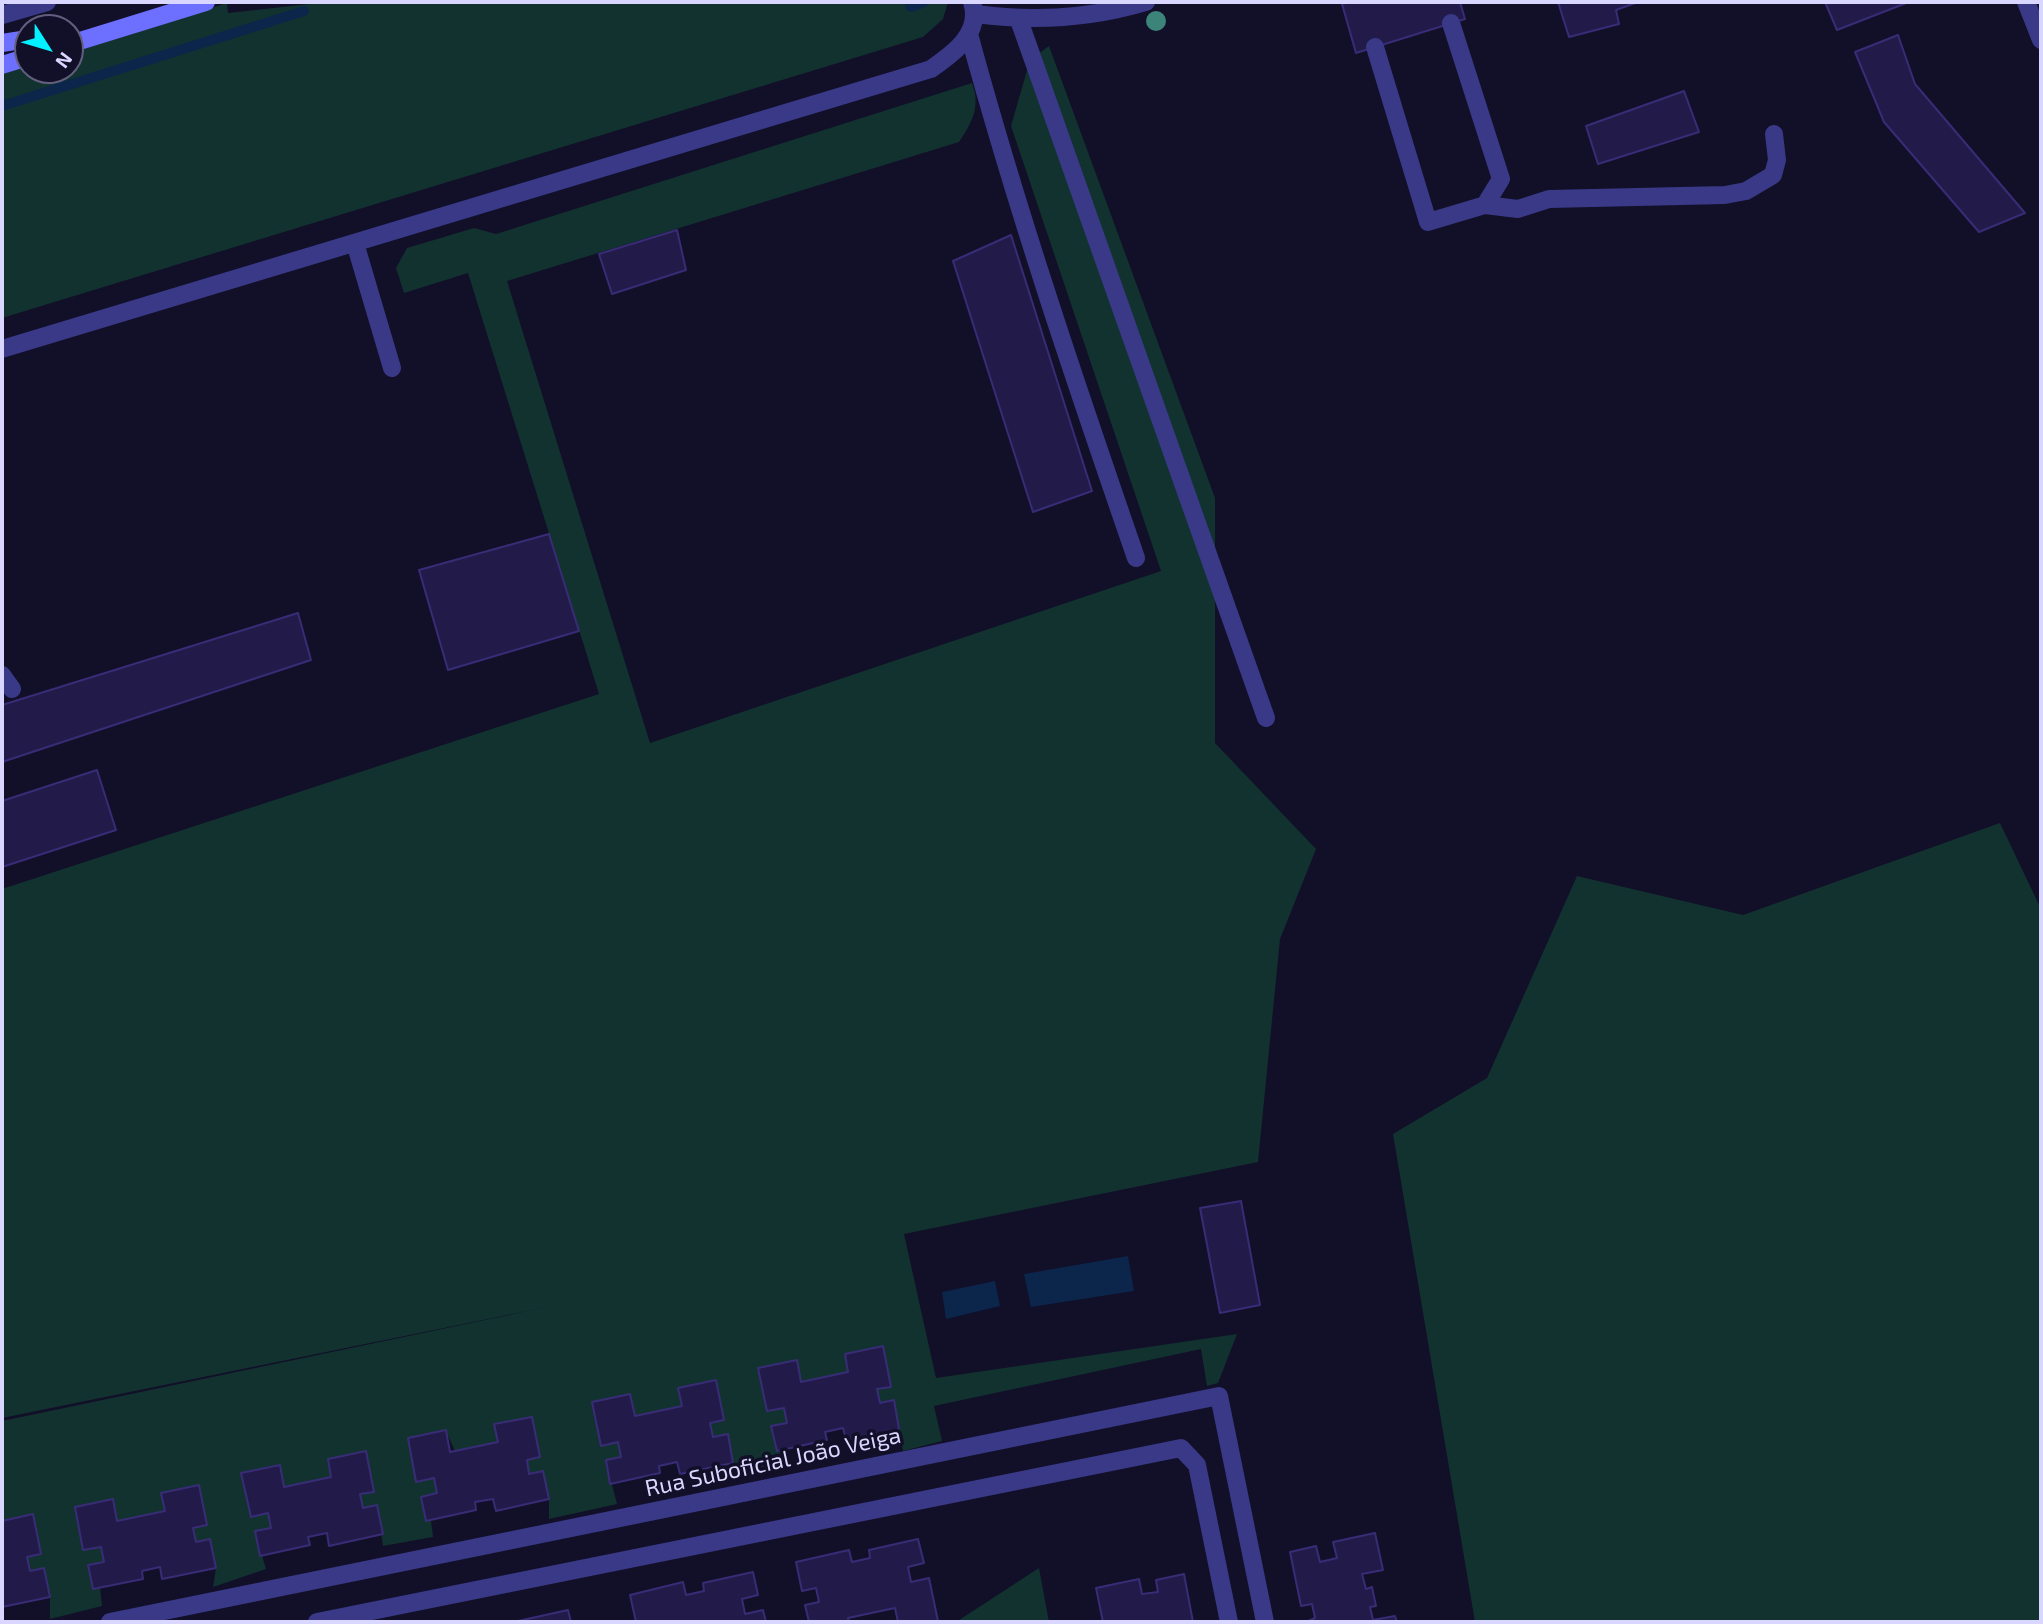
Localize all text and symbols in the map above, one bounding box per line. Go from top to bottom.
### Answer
north arrow [14,14,84,84]
text: N [51,48,78,73]
street label: Rua Suboficial João Veiga [643,1421,903,1503]

